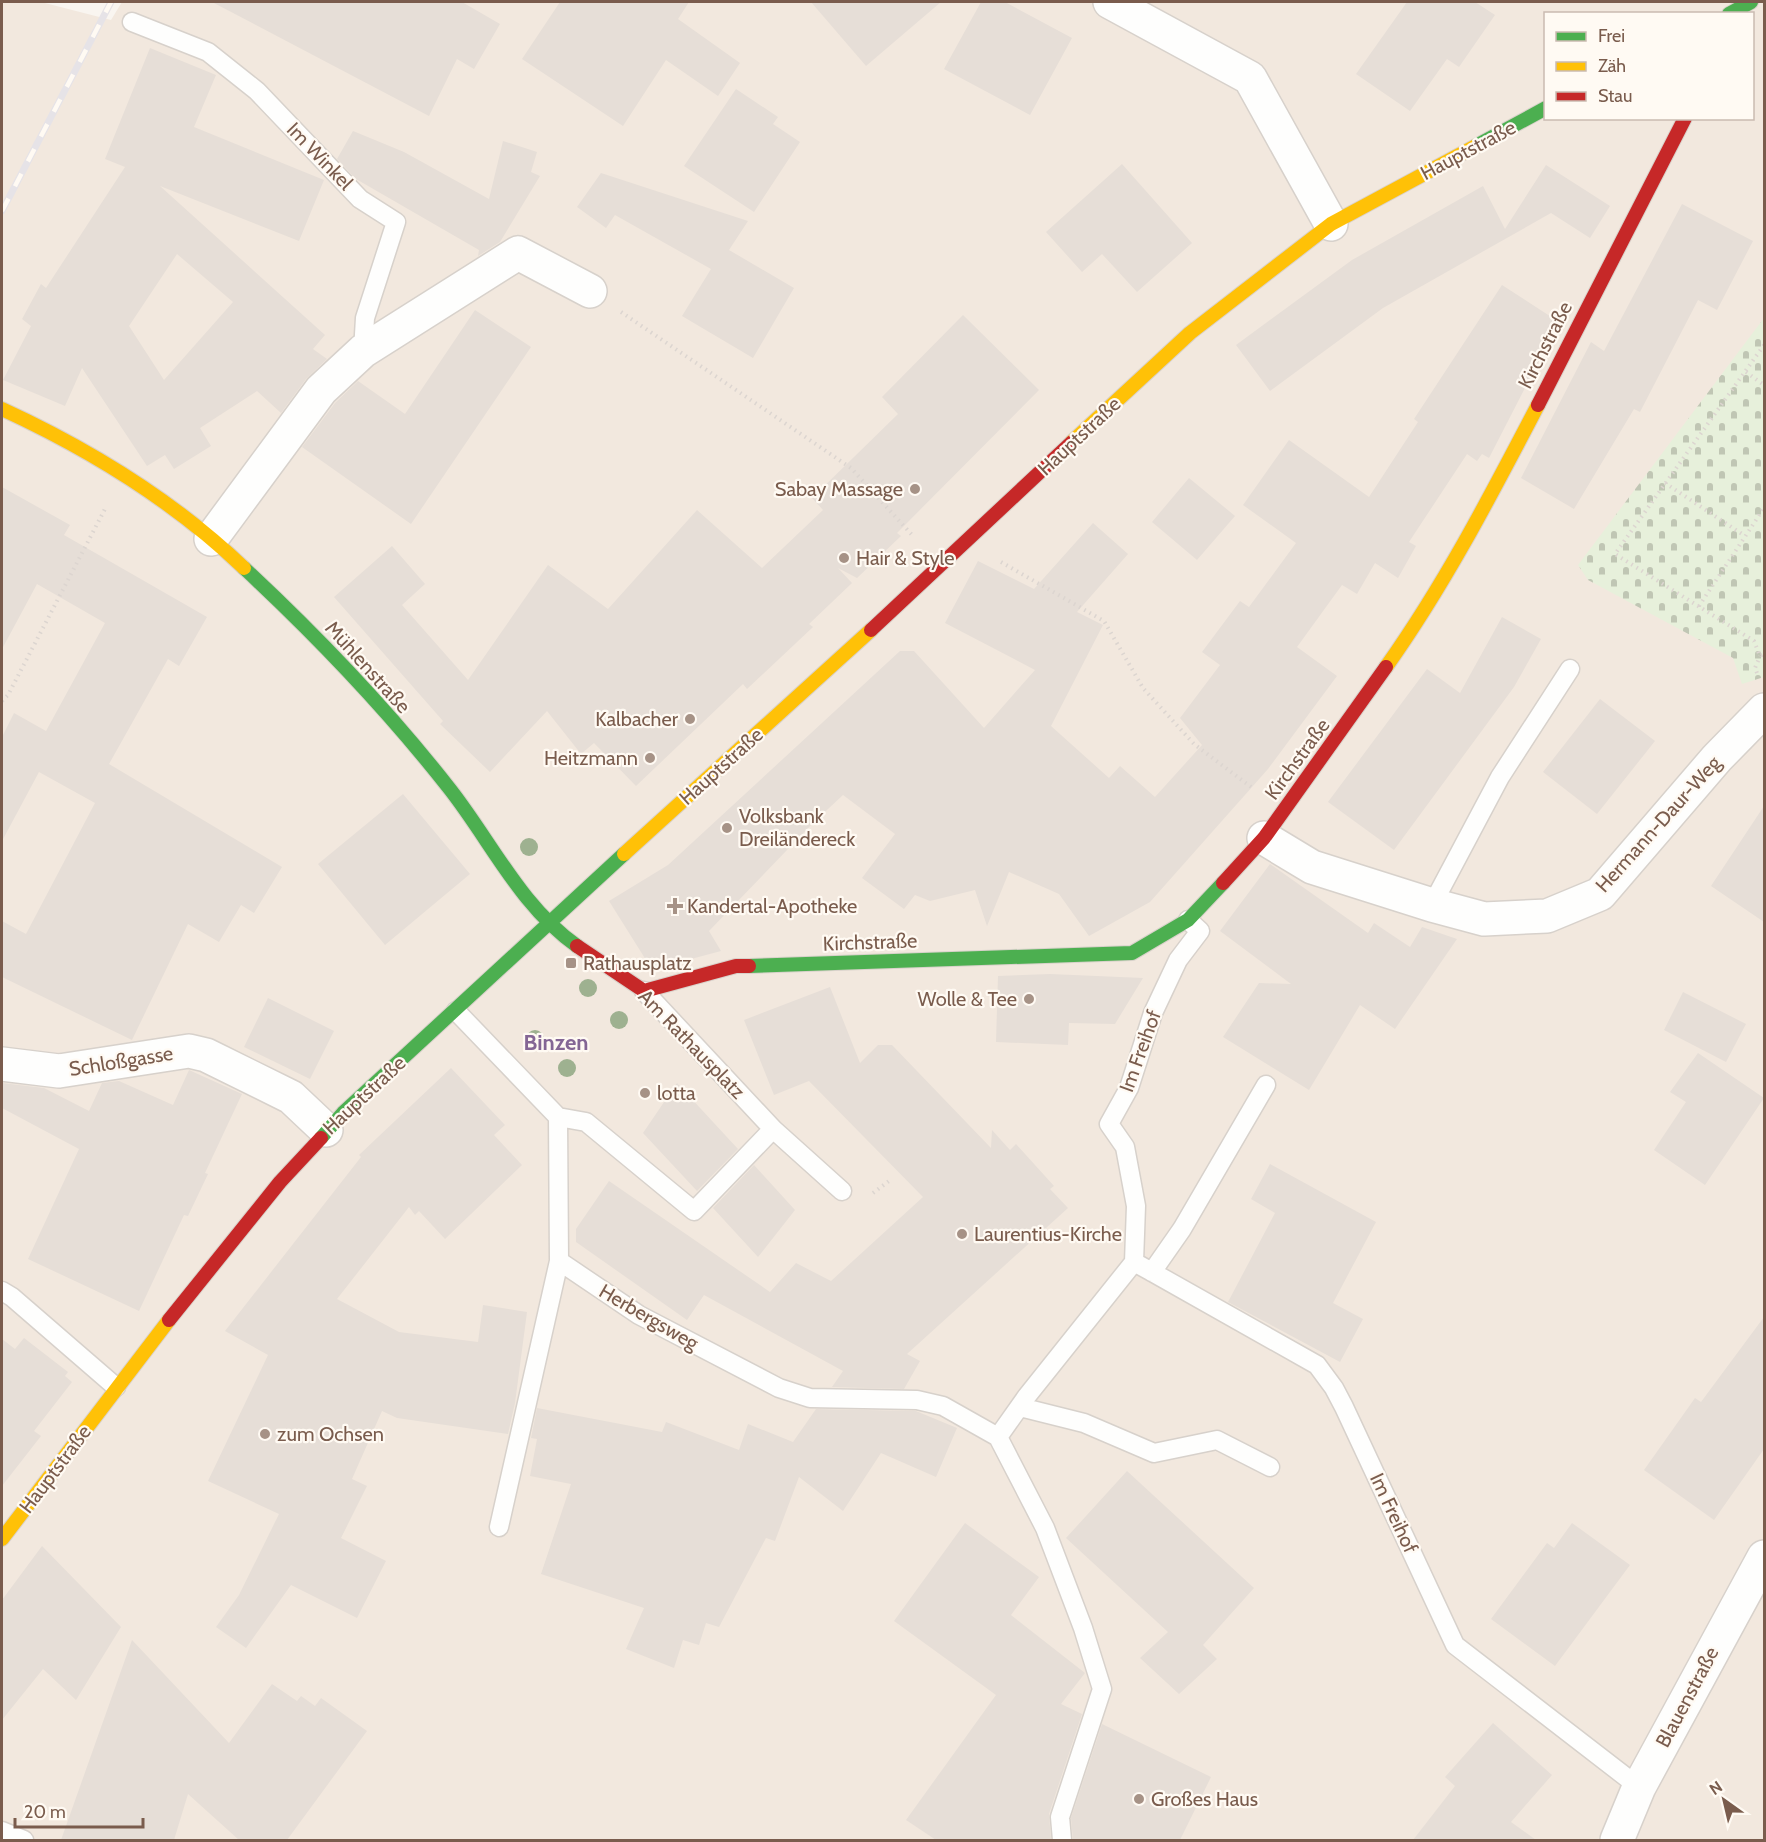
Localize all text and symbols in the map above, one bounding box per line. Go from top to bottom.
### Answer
legend [1544,12,1754,120]
text: Frei [1598,25,1625,47]
text: Zäh [1598,55,1626,77]
text: Stau [1598,85,1632,107]
street label: Hauptstraße [1416,115,1520,185]
street label: Im Winkel [282,117,358,195]
street label: Kirchstraße [1513,297,1577,393]
street label: Hauptstraße [1033,392,1125,480]
place label: Sabay Massage [775,477,903,501]
marker: Sabay Massage [908,482,922,496]
place label: Hair & Style [856,546,954,570]
marker: Hair & Style [837,551,851,565]
street label: Mühlenstraße [320,616,416,718]
place label: Kalbacher [595,707,679,731]
marker: Kalbacher [683,712,697,726]
street label: Kirchstraße [1260,714,1334,804]
street label: Hauptstraße [674,722,768,810]
place label: Heitzmann [544,746,638,770]
street label: Hermann-Daur-Weg [1590,750,1726,897]
marker: Heitzmann [643,751,657,765]
place label: Volksbank Dreiländereck [739,804,855,851]
marker: Volksbank Dreiländereck [720,821,734,835]
place label: Kandertal-Apotheke [687,894,857,918]
marker: Kandertal-Apotheke [668,899,682,913]
street label: Kirchstraße [822,928,918,956]
place label: Rathausplatz [583,951,692,975]
marker: Rathausplatz [564,956,578,970]
street label: Am Rathausplatz [634,984,750,1104]
place label: Wolle & Tee [918,987,1017,1011]
marker: Wolle & Tee [1022,992,1036,1006]
street label: Im Freihof [1114,1006,1166,1095]
district label: Binzen [524,1029,588,1056]
street label: Schloßgasse [67,1041,175,1081]
street label: Hauptstraße [318,1051,410,1139]
place label: lotta [657,1081,696,1105]
marker: lotta [638,1086,652,1100]
place label: Laurentius-Kirche [974,1222,1122,1246]
marker: Laurentius-Kirche [955,1227,969,1241]
street label: Herbergsweg [595,1279,704,1356]
street label: Hauptstraße [14,1420,96,1518]
place label: zum Ochsen [277,1422,384,1446]
marker: zum Ochsen [258,1427,272,1441]
street label: Im Freihof [1365,1469,1423,1557]
street label: Blauenstraße [1650,1643,1724,1751]
north arrow [1694,1770,1754,1830]
text: N [1706,1777,1726,1799]
place label: Großes Haus [1151,1787,1258,1811]
scale bar [15,1791,142,1829]
marker: Großes Haus [1132,1792,1146,1806]
text: 20 m [24,1801,66,1823]

